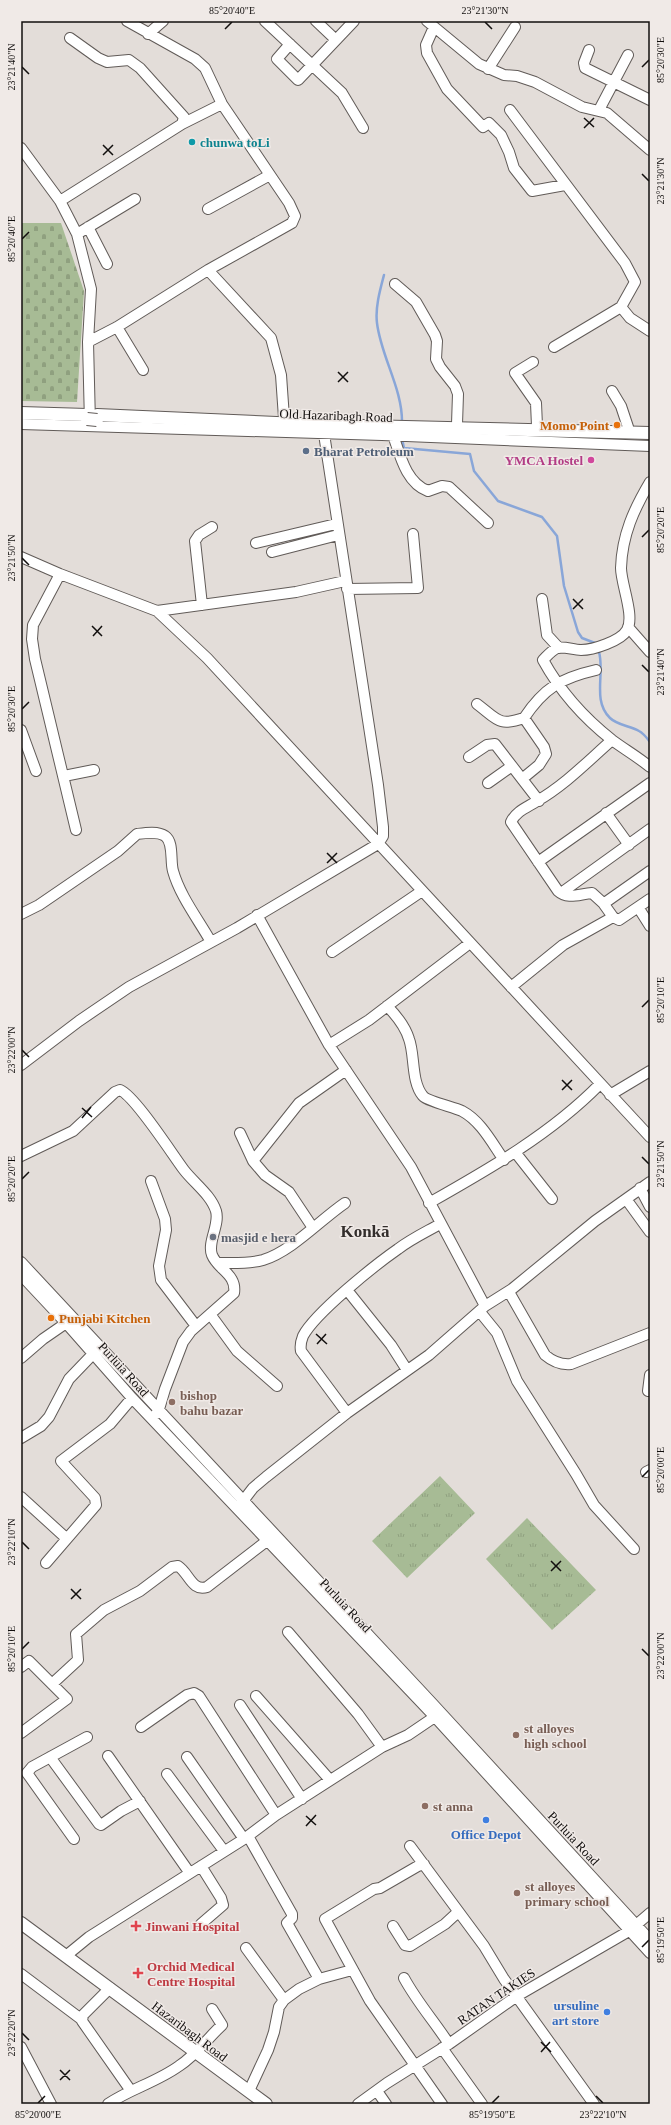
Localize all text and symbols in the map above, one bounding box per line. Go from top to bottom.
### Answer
text: 85°20'40"E [209,5,255,16]
text: 23°21'30"N [461,5,509,16]
text: 85°20'30"E [655,37,666,83]
text: 23°21'40"N [6,43,17,91]
place label: chunwa toLi [200,135,270,150]
marker: chunwa toLi [187,137,197,147]
text: 23°21'30"N [655,157,666,205]
text: 85°20'40"E [6,216,17,262]
street label: Old Hazaribagh Road [279,406,393,425]
place label: Momo Point [540,418,610,433]
marker: Momo Point [612,420,622,430]
place label: Bharat Petroleum [314,444,414,459]
marker: Bharat Petroleum [301,446,311,456]
place label: YMCA Hostel [505,453,583,468]
marker: YMCA Hostel [586,455,596,465]
text: 85°20'20"E [655,507,666,553]
text: 23°21'50"N [6,534,17,582]
text: 23°21'40"N [655,648,666,696]
text: 85°20'30"E [6,686,17,732]
text: 85°20'10"E [655,977,666,1023]
text: 23°22'00"N [6,1026,17,1074]
text: 23°21'50"N [655,1140,666,1188]
text: 85°20'20"E [6,1156,17,1202]
district label: Konkā [340,1222,390,1241]
place label: masjid e hera [221,1230,297,1245]
marker: masjid e hera [208,1232,218,1242]
place label: Punjabi Kitchen [59,1311,151,1326]
marker: Punjabi Kitchen [46,1313,56,1323]
street label: Purluia Road [95,1339,152,1400]
place label: bishop bahu bazar [180,1388,243,1418]
marker: bishop bahu bazar [167,1397,177,1407]
text: 85°20'00"E [655,1447,666,1493]
text: 23°22'10"N [6,1518,17,1566]
street label: Purluia Road [317,1575,375,1636]
text: 85°20'10"E [6,1626,17,1672]
text: 23°22'00"N [655,1632,666,1680]
place label: st alloyes high school [524,1721,587,1751]
marker: st alloyes high school [511,1730,521,1740]
place label: st anna [433,1799,474,1814]
marker: st anna [420,1801,430,1811]
street label: Purluia Road [545,1808,603,1869]
marker: Office Depot [481,1815,491,1825]
place label: Office Depot [451,1827,522,1842]
place label: st alloyes primary school [525,1879,610,1909]
marker: st alloyes primary school [512,1888,522,1898]
text: 85°19'50"E [655,1917,666,1963]
place label: Jinwani Hospital [145,1919,240,1934]
marker: Jinwani Hospital [130,1920,142,1932]
place label: Orchid Medical Centre Hospital [147,1959,236,1989]
street label: RATAN TAKIES [455,1965,538,2028]
marker: Orchid Medical Centre Hospital [132,1967,144,1979]
street label: Hazaribagh Road [149,1998,231,2065]
place label: ursuline art store [552,1998,599,2028]
marker: ursuline art store [602,2007,612,2017]
text: 23°22'20"N [6,2009,17,2057]
text: 85°20'00"E [15,2109,61,2120]
text: 85°19'50"E [469,2109,515,2120]
text: 23°22'10"N [579,2109,627,2120]

